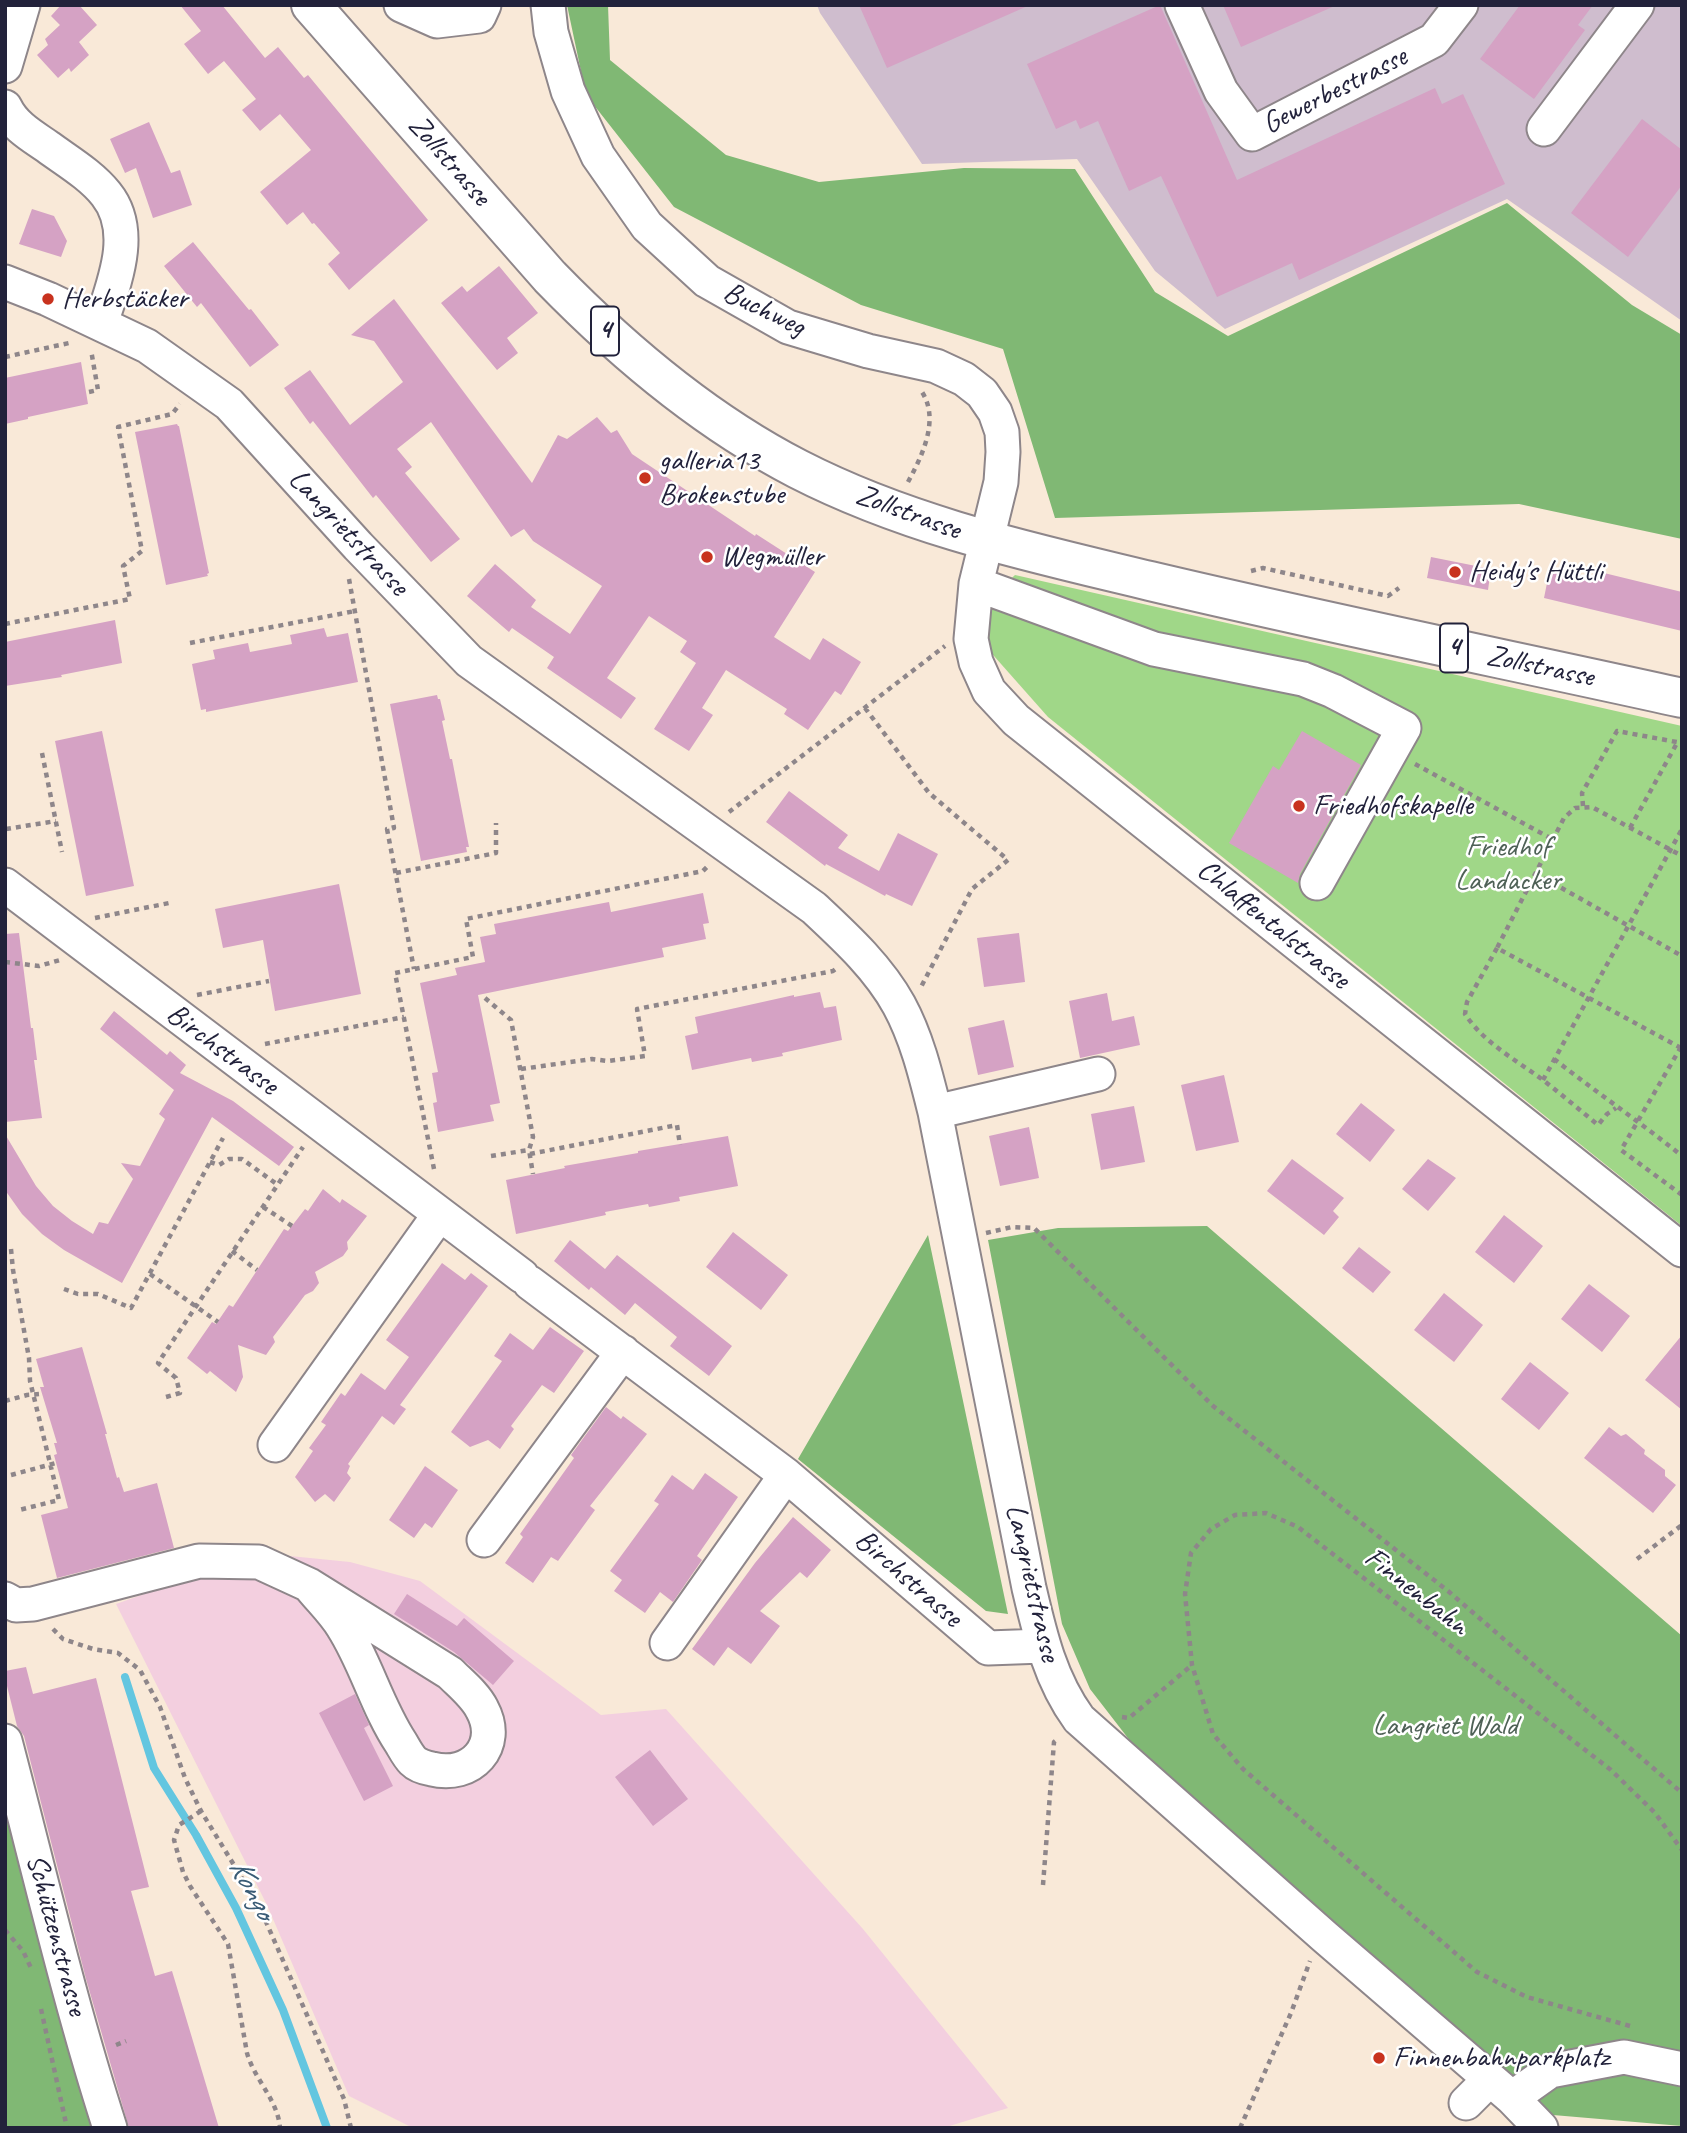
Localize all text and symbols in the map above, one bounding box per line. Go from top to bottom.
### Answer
street label: Gewerbestrasse [1257,39,1413,143]
street label: Zollstrasse [400,108,498,214]
street label: Buchweg [717,275,811,345]
place label: Herbstäcker [62,281,188,317]
marker: Herbstäcker [40,291,56,307]
road number: 4 [591,306,619,356]
place label: galleria13 Brokenstube [659,443,784,514]
street label: Langrietstrasse [280,462,416,604]
marker: galleria13 Brokenstube [637,470,653,486]
street label: Zollstrasse [851,477,965,549]
place label: Wegmüller [721,539,823,575]
marker: Wegmüller [699,549,715,565]
place label: Heidy's Hüttli [1469,554,1603,590]
marker: Heidy's Hüttli [1447,564,1463,580]
road number: 4 [1440,624,1468,672]
street label: Zollstrasse [1483,638,1597,696]
place label: Friedhofskapelle [1313,788,1473,824]
marker: Friedhofskapelle [1291,798,1307,814]
park label: Friedhof Landacker [1455,829,1561,900]
street label: Chlaffentalstrasse [1189,852,1357,998]
street label: Birchstrasse [159,996,285,1104]
street label: Langrietstrasse [996,1501,1068,1665]
street label: Birchstrasse [847,1523,969,1635]
street label: Finnenbahn [1357,1540,1475,1644]
park label: Langriet Wald [1373,1708,1517,1744]
street label: Schützenstrasse [17,1851,95,2019]
water label: Kongo [219,1852,283,1926]
place label: Finnenbahnparkplatz [1393,2040,1609,2076]
marker: Finnenbahnparkplatz [1371,2050,1387,2066]

